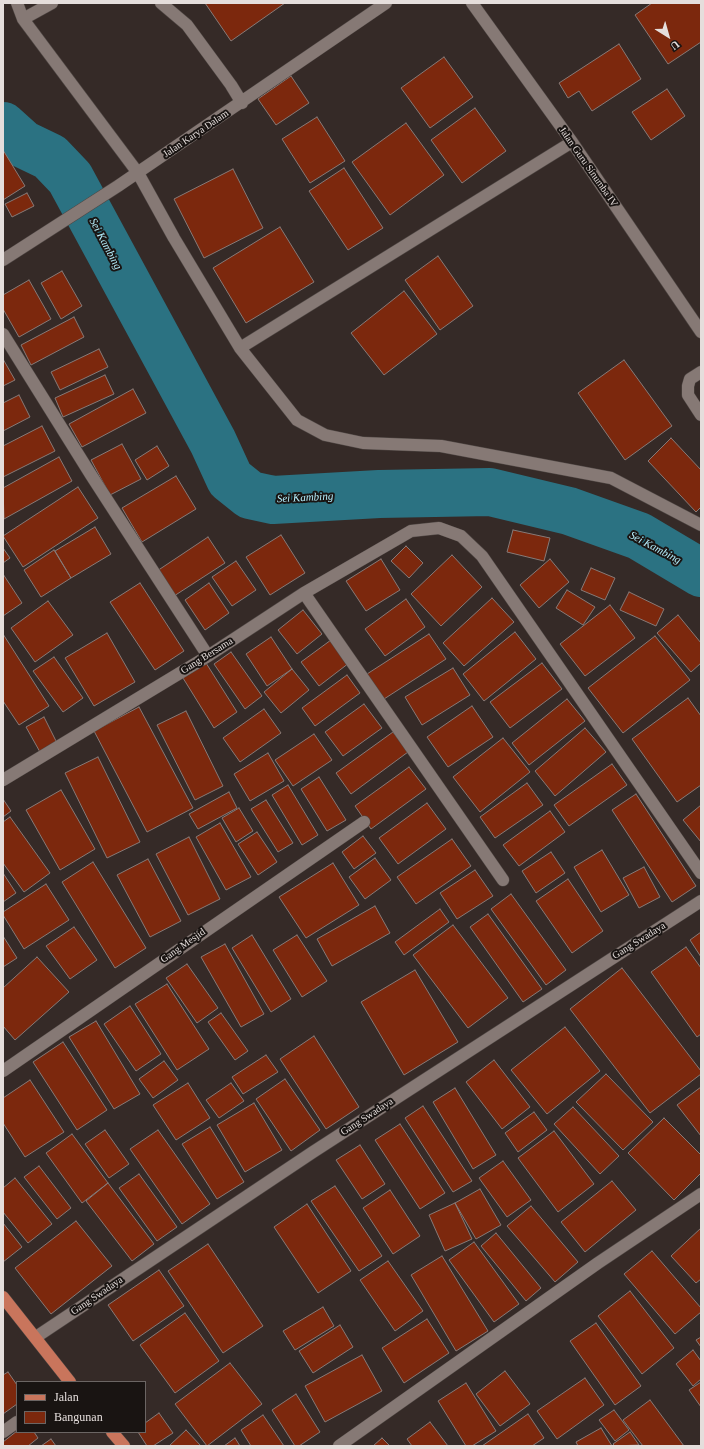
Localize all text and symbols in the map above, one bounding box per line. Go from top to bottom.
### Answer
north arrow [648,16,688,56]
text: U [668,38,682,53]
street label: Jalan Karya Dalam [161,108,231,160]
street label: Jalan Guru Sinumba IV [556,125,620,209]
water label: Sei Kambing [86,216,124,272]
water label: Sei Kambing [276,490,334,506]
water label: Sei Kambing [627,529,683,567]
street label: Gang Bersama [179,635,235,677]
street label: Gang Swadaya [610,920,668,962]
street label: Gang Mesjid [158,926,208,966]
street label: Gang Swadaya [338,1096,396,1138]
street label: Gang Swadaya [69,1274,125,1318]
legend [16,1381,146,1433]
text: Jalan [54,1390,79,1404]
text: Bangunan [54,1410,103,1424]

